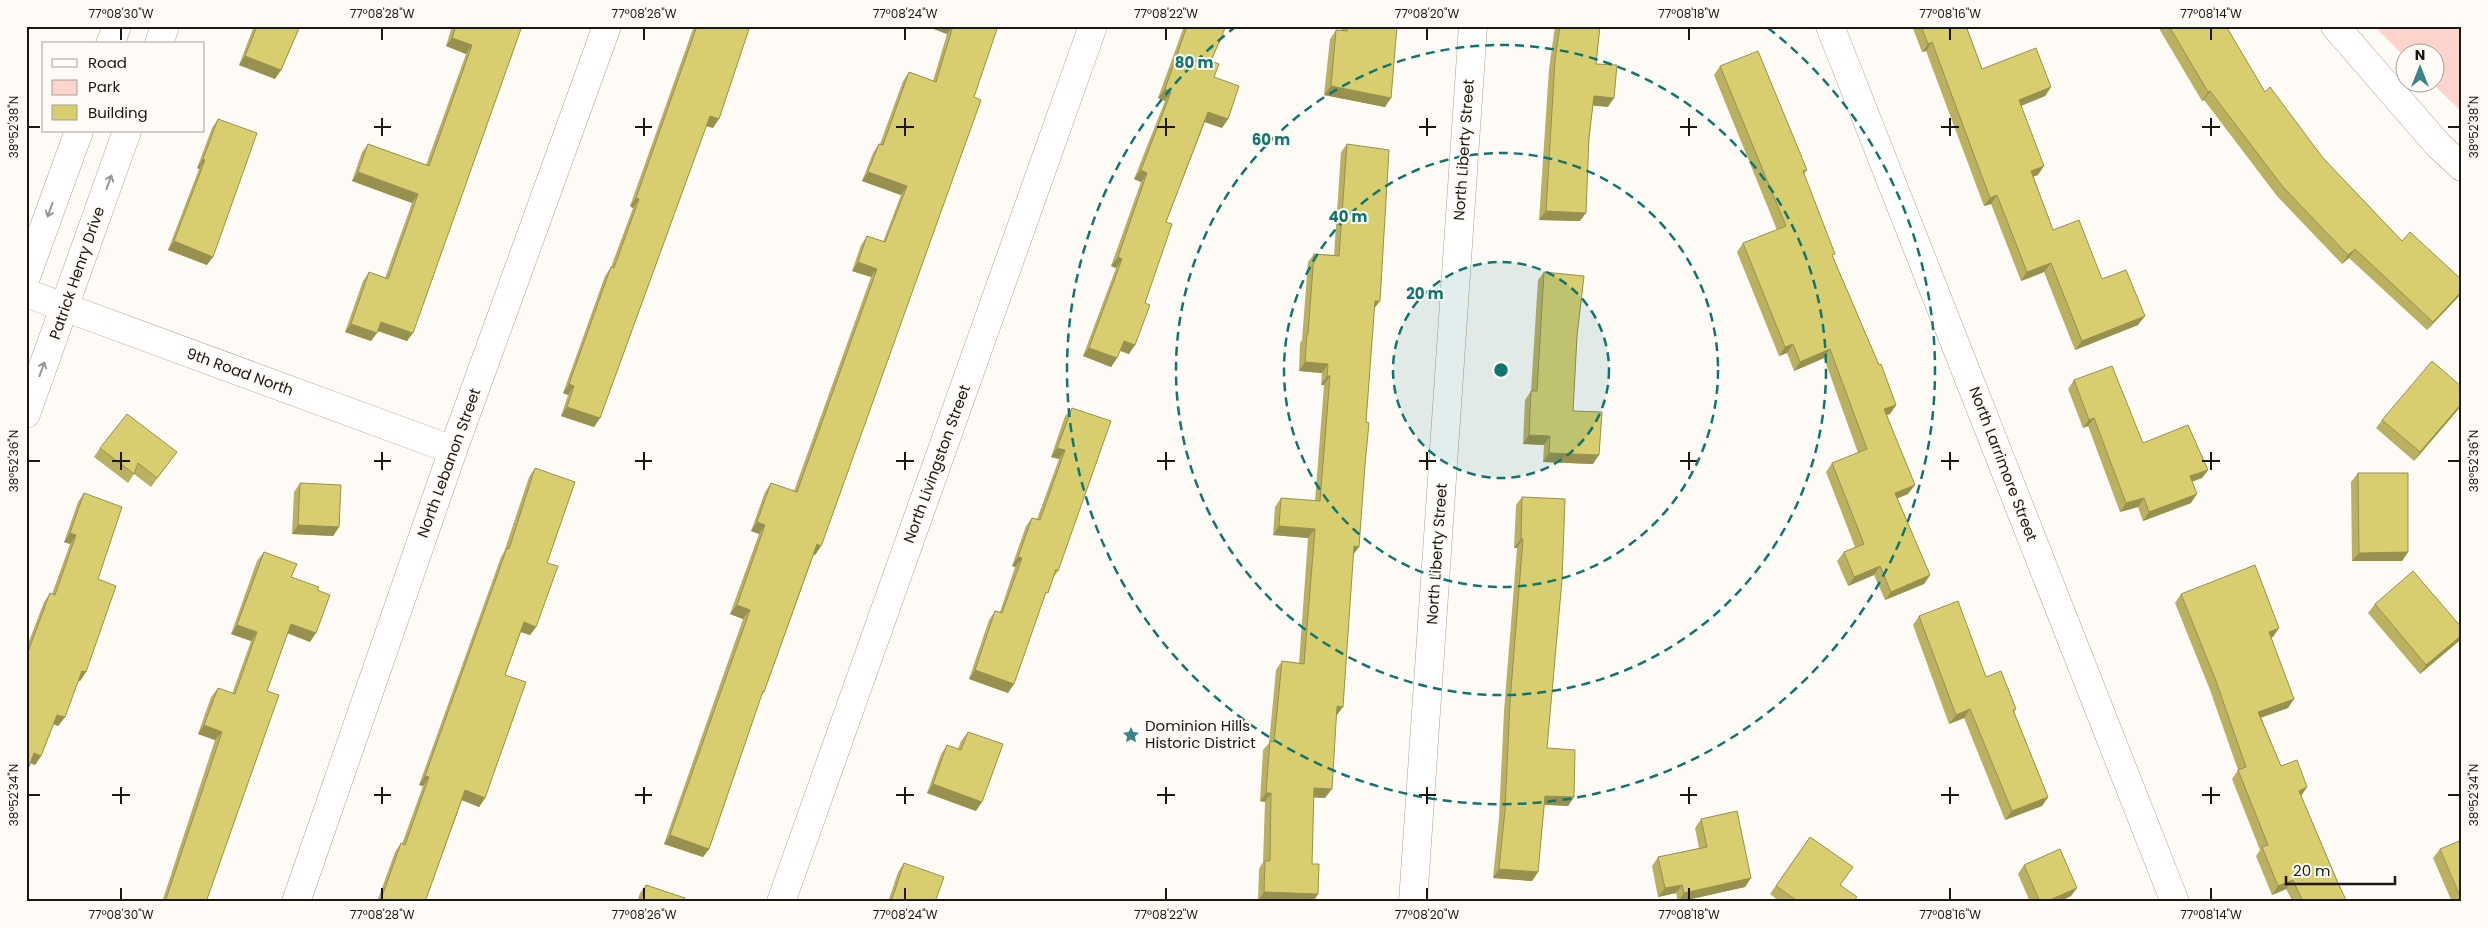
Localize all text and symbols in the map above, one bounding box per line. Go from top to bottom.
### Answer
text: 77°08'30"W [89,5,154,22]
text: 77°08'28"W [350,5,415,22]
text: 77°08'26"W [612,5,677,22]
text: 77°08'24"W [873,5,938,22]
text: 77°08'22"W [1134,5,1198,22]
text: 77°08'20"W [1395,5,1460,22]
text: 77°08'18"W [1658,5,1720,22]
text: 77°08'16"W [1919,5,1981,22]
text: 77°08'14"W [2180,5,2242,22]
legend [42,42,205,132]
north arrow [2396,42,2446,92]
text: N [2415,45,2425,65]
text: Road [88,52,127,73]
text: 80 m [1175,52,1213,73]
text: Park [88,76,120,97]
street label: North Liberty Street [1448,78,1479,221]
text: 38°52'38"N [5,96,22,158]
text: 38°52'38"N [2465,96,2482,158]
text: Building [88,102,148,123]
text: 60 m [1252,129,1290,150]
one-way arrow [105,175,114,191]
one-way arrow [45,202,54,217]
street label: Patrick Henry Drive [44,204,109,342]
text: 40 m [1328,206,1368,227]
text: 20 m [1406,283,1444,304]
street label: 9th Road North [184,342,297,401]
one-way arrow [39,361,48,376]
centre of rings [1492,361,1510,379]
street label: North Livingston Street [898,382,975,546]
street label: North Larrimore Street [1964,383,2043,544]
street label: North Lebanon Street [412,385,485,540]
text: 38°52'36"N [5,430,22,492]
text: 38°52'36"N [2465,430,2482,492]
street label: North Liberty Street [1421,482,1452,625]
place label: Dominion Hills Historic District [1145,715,1256,753]
place icon: Dominion Hills Historic District [1121,725,1141,745]
text: 38°52'34"N [5,764,22,826]
text: 38°52'34"N [2465,764,2482,826]
scale bar [2286,853,2394,885]
text: 20 m [2293,860,2331,881]
text: 77°08'30"W [89,906,154,923]
text: 77°08'28"W [350,906,415,923]
text: 77°08'26"W [612,906,677,923]
text: 77°08'24"W [873,906,938,923]
text: 77°08'22"W [1134,906,1198,923]
text: 77°08'20"W [1395,906,1460,923]
text: 77°08'18"W [1658,906,1720,923]
text: 77°08'16"W [1919,906,1981,923]
text: 77°08'14"W [2180,906,2242,923]

